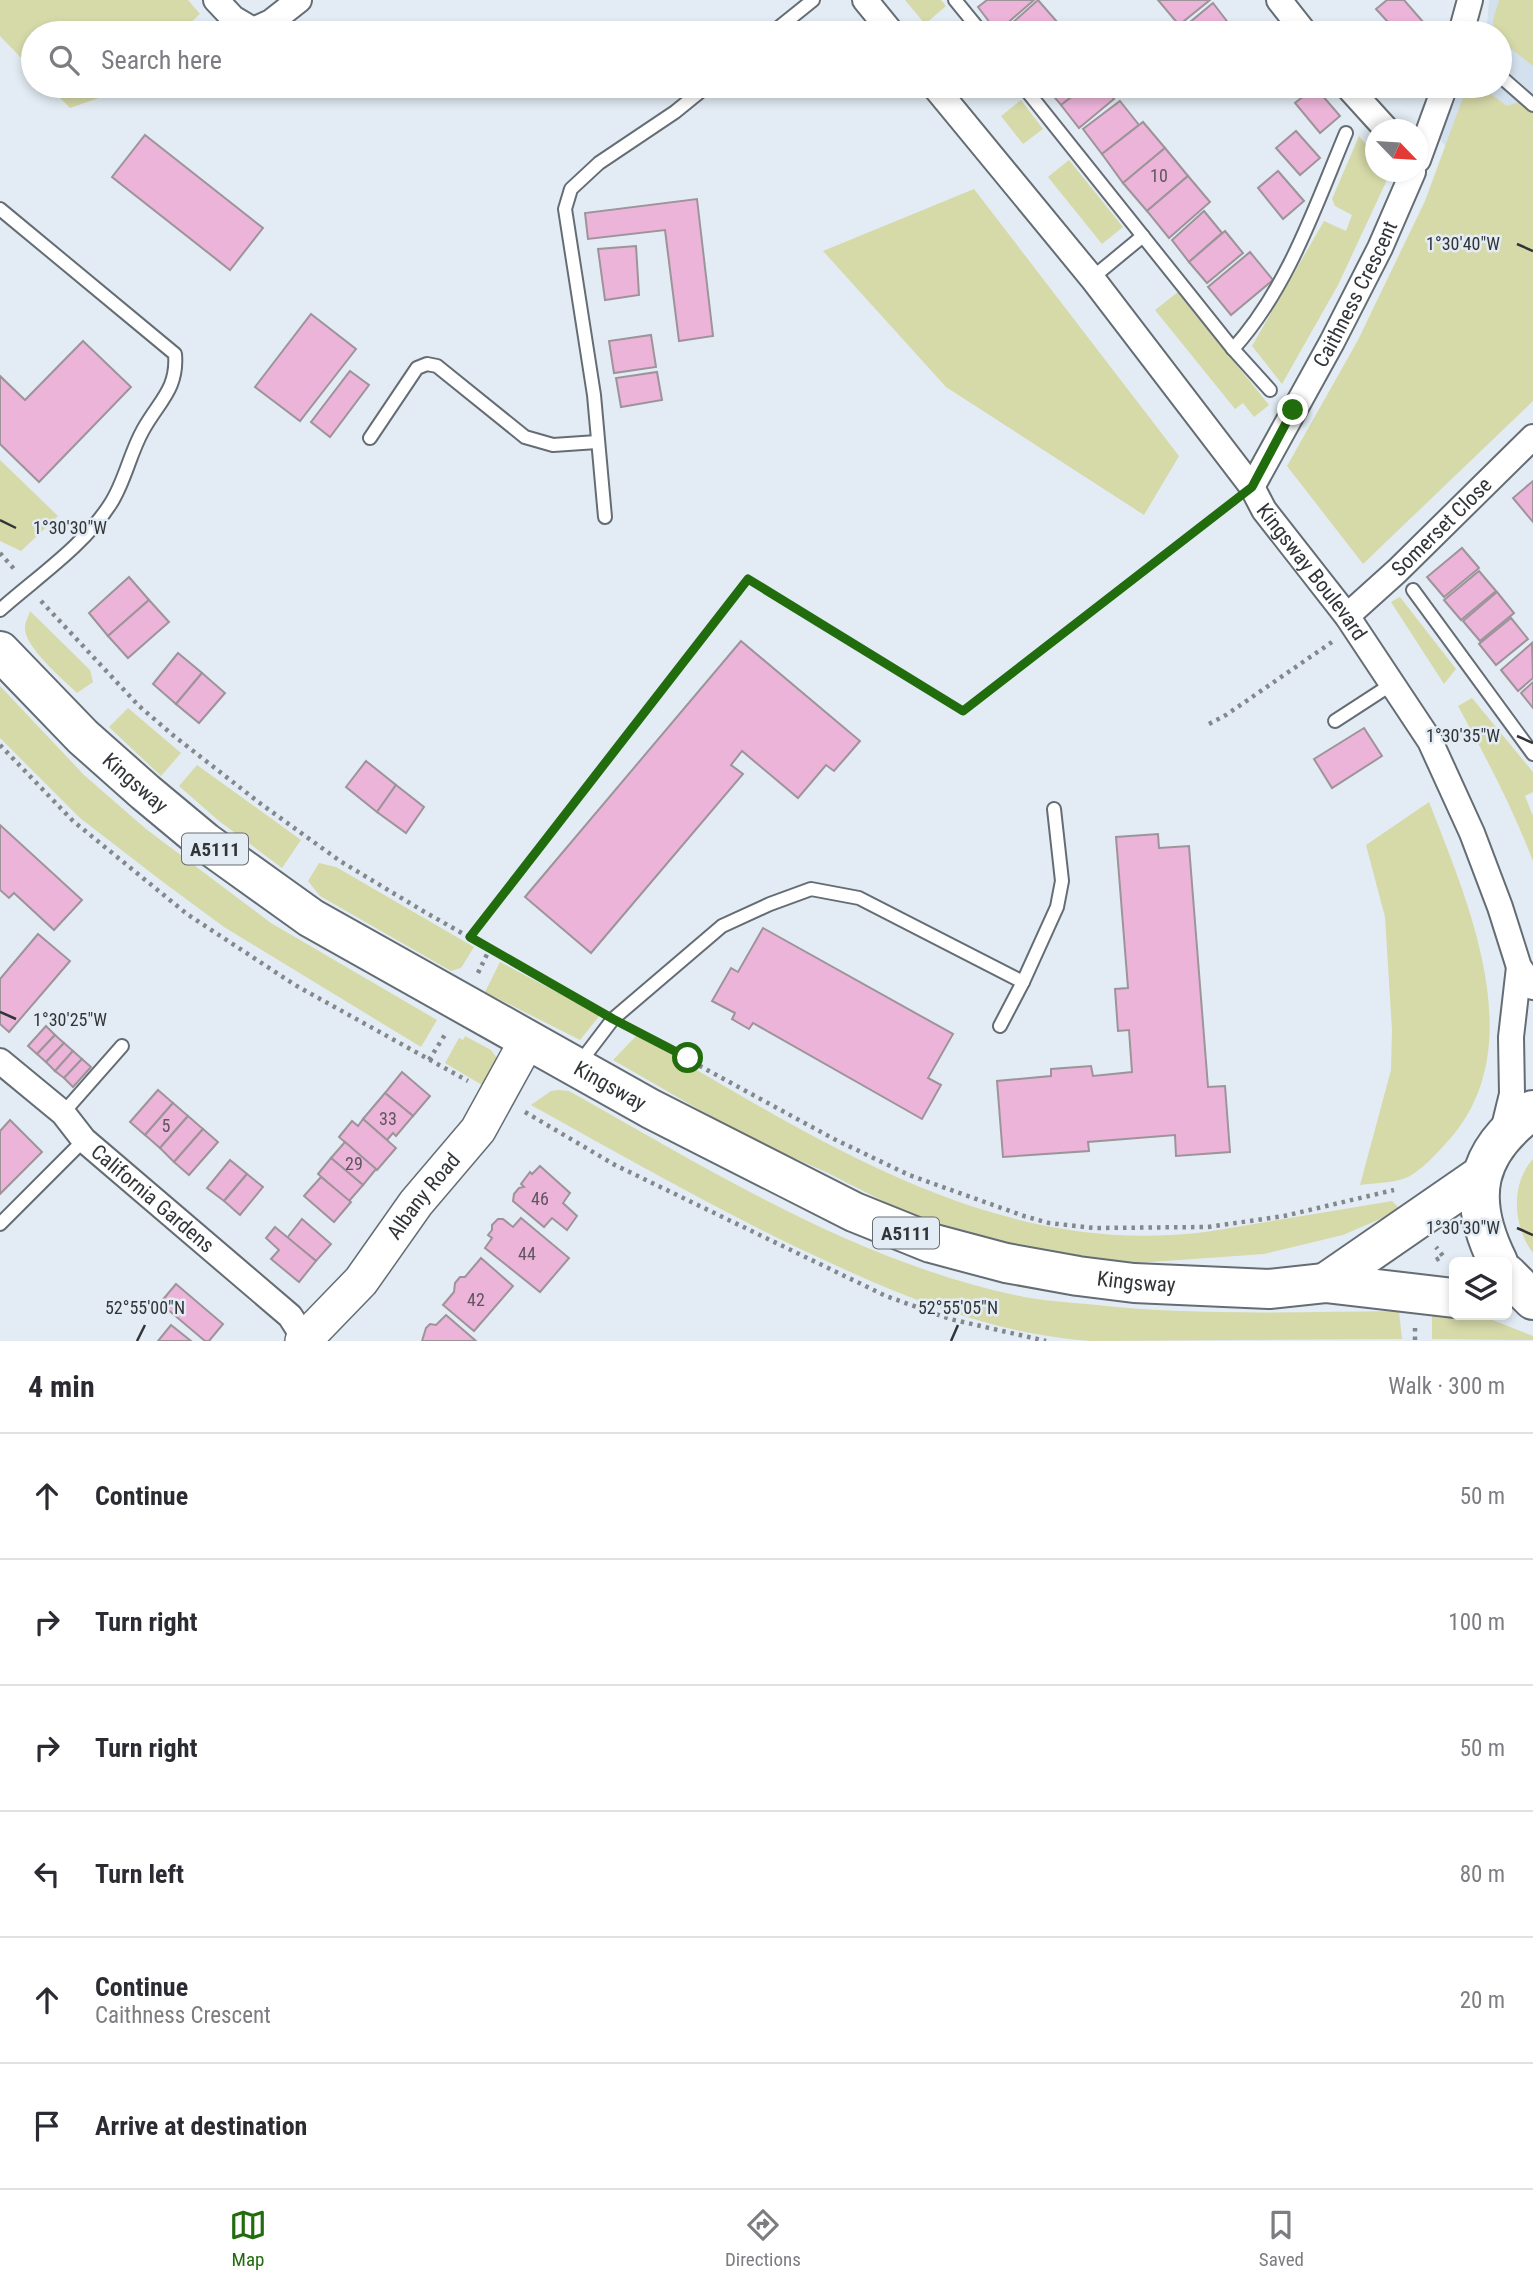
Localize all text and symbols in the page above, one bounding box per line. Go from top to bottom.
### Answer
search box [21,21,1512,98]
icon: search [45,41,83,79]
text: Search here [101,45,222,75]
north arrow [1365,119,1428,182]
house number: 10 [1150,165,1168,186]
street label: Caithness Crescent [1308,217,1402,371]
text: 1°30'40"W [1426,233,1500,254]
route end [1277,394,1308,425]
street label: Somerset Close [1387,472,1497,581]
street label: Kingsway Boulevard [1252,499,1372,645]
text: 1°30'30"W [33,517,107,538]
text: 1°30'35"W [1426,725,1500,746]
street label: Kingsway [98,748,173,818]
road number: A5111 [182,834,248,864]
text: 1°30'25"W [33,1009,107,1030]
route start [672,1042,703,1073]
street label: Kingsway [570,1056,651,1116]
house number: 33 [379,1108,397,1129]
house number: 5 [162,1115,171,1136]
street label: California Gardens [86,1139,219,1258]
street label: Albany Road [382,1148,465,1244]
house number: 29 [345,1153,363,1174]
house number: 46 [531,1188,549,1209]
text: 1°30'30"W [1426,1217,1500,1238]
road number: A5111 [873,1218,939,1248]
house number: 44 [518,1243,536,1264]
map controls [1449,1257,1512,1320]
button: layers [1449,1257,1512,1320]
street label: Kingsway [1096,1266,1176,1297]
house number: 42 [467,1289,485,1310]
text: 52°55'00"N [105,1297,185,1318]
text: 52°55'05"N [918,1297,998,1318]
text: 4 min [28,1369,95,1404]
text: Walk · 300 m [1388,1373,1505,1400]
icon: ahead [28,1477,66,1515]
text: Continue [95,1481,188,1511]
text: 50 m [1460,1483,1505,1510]
icon: right [28,1603,66,1641]
text: Turn right [95,1607,197,1637]
text: 100 m [1448,1609,1505,1636]
icon: right [28,1729,66,1767]
text: Turn right [95,1733,197,1763]
text: 50 m [1460,1735,1505,1762]
icon: left [28,1855,66,1893]
text: Turn left [95,1859,184,1889]
text: 80 m [1460,1861,1505,1888]
text: Continue [95,1972,188,2002]
icon: ahead [28,1981,66,2019]
text: 20 m [1460,1987,1505,2014]
text: Caithness Crescent [95,2002,271,2029]
icon: arrive [28,2107,66,2145]
text: Arrive at destination [95,2111,307,2141]
tab: Map [229,2206,267,2271]
tab: Directions [725,2206,801,2271]
tab: Saved [1259,2206,1304,2271]

